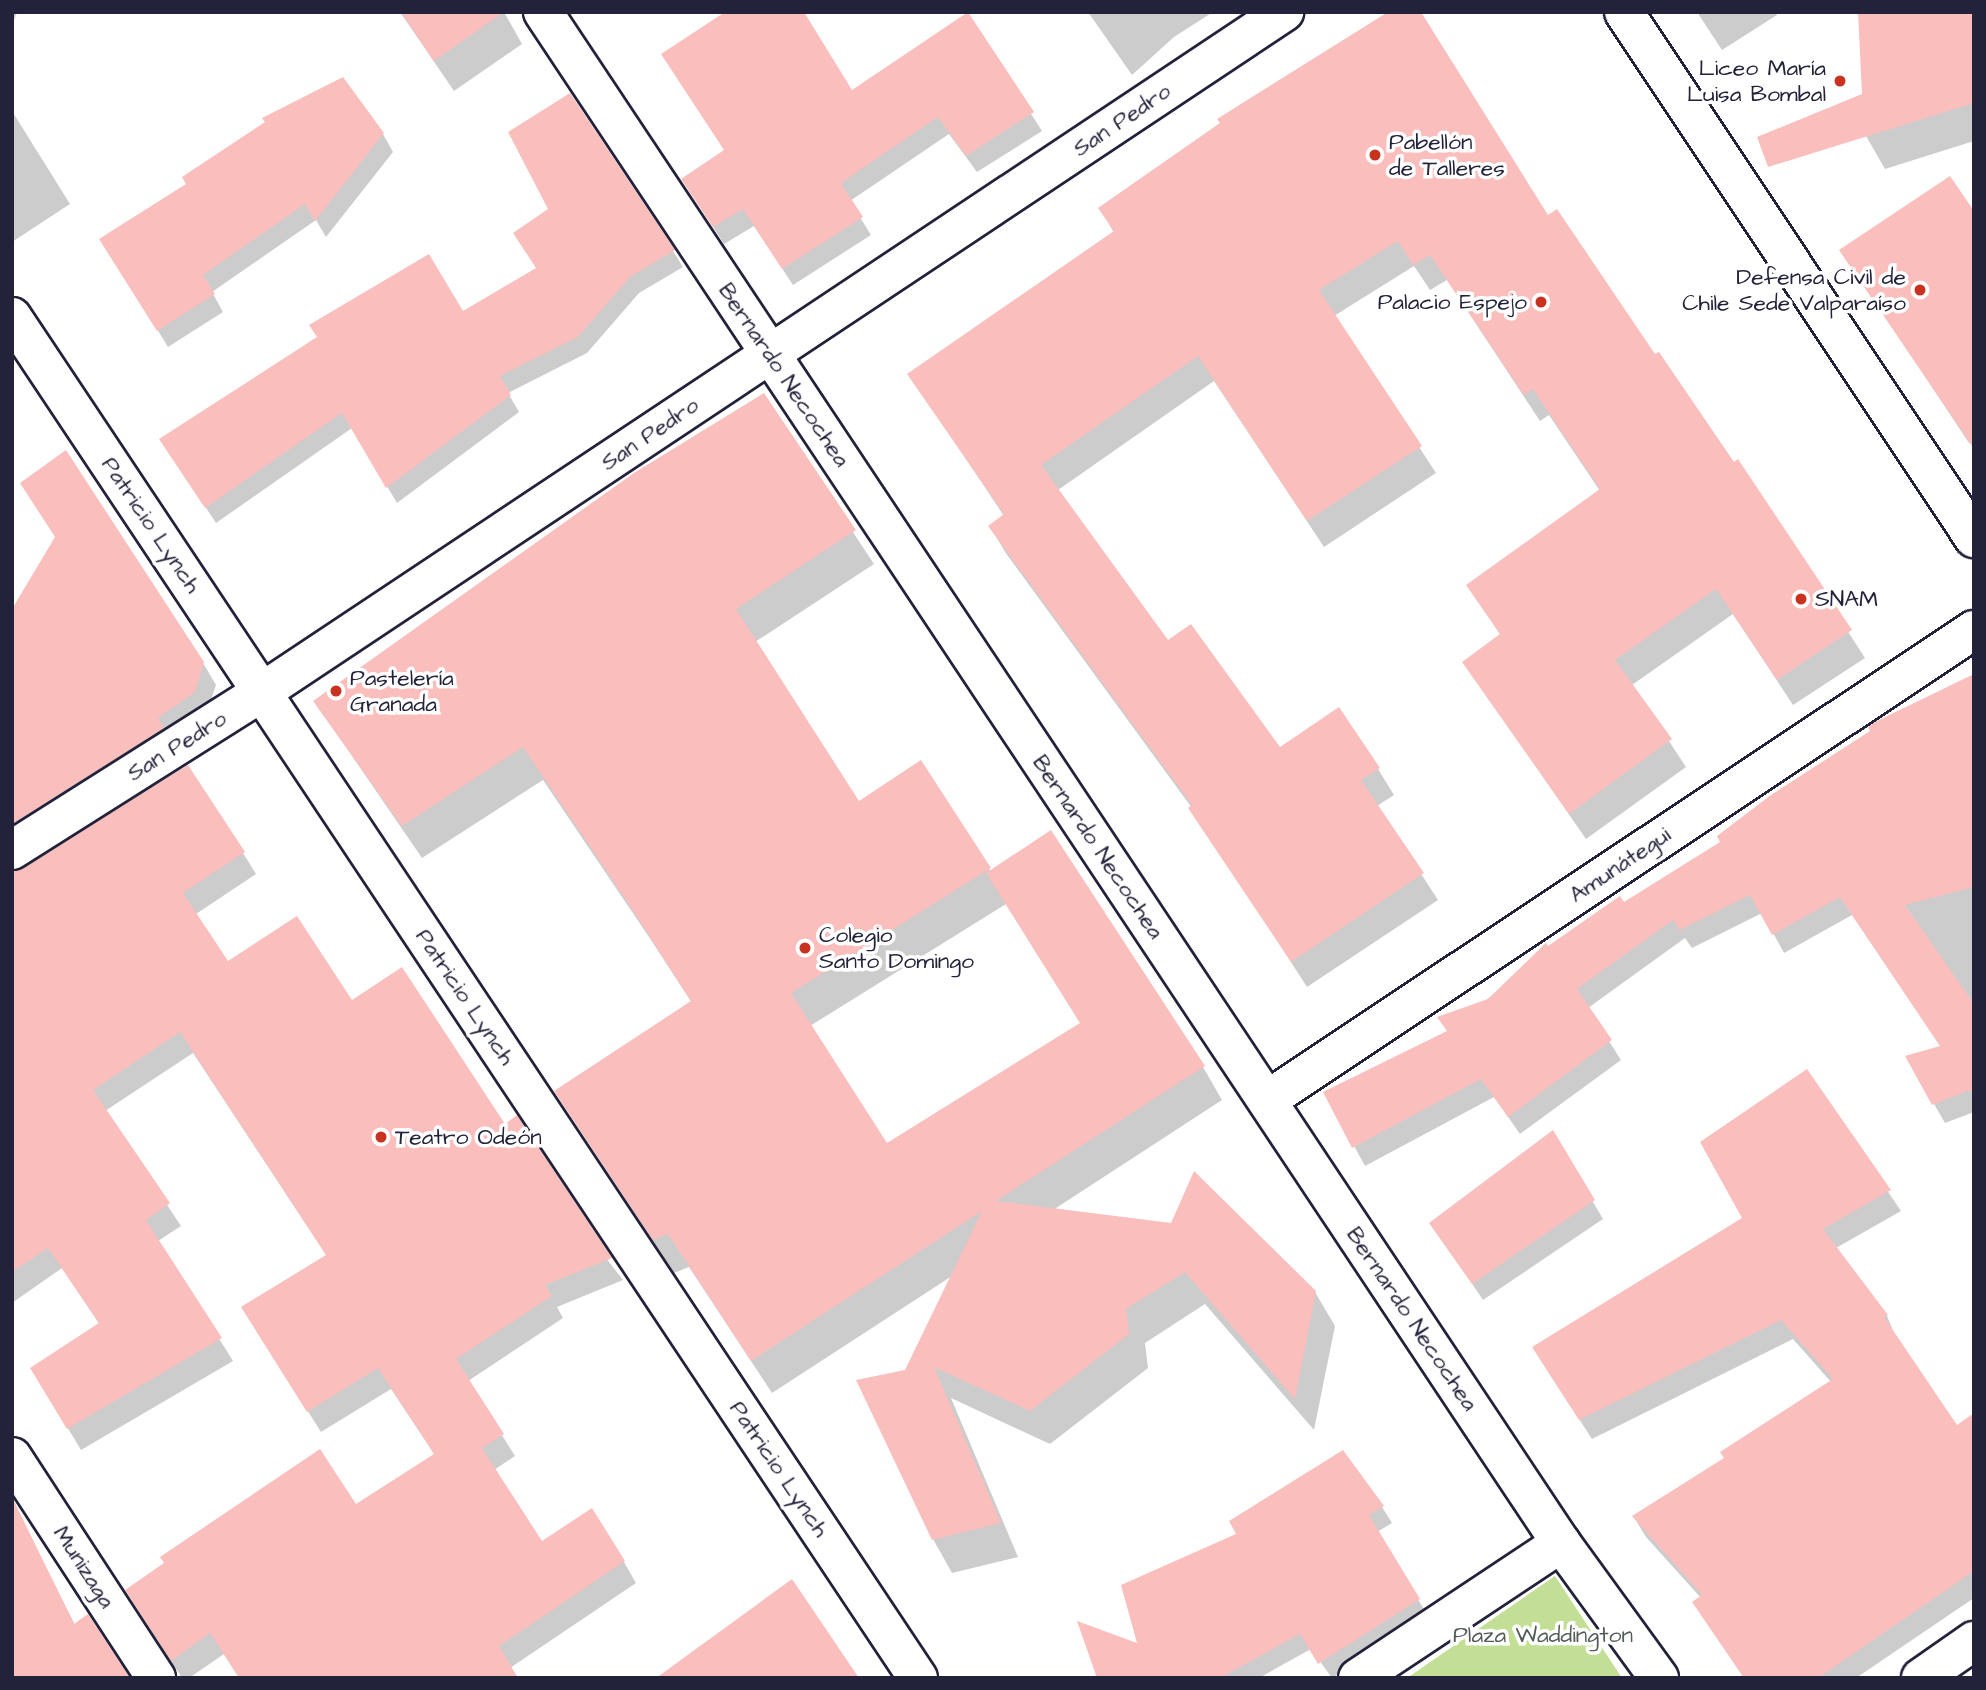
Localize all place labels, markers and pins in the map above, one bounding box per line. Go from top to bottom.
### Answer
place label: Liceo María Luisa Bombal [1687,54,1826,108]
marker: Liceo María Luisa Bombal [1832,73,1848,89]
place label: Pabellón de Talleres [1389,128,1505,182]
marker: Pabellón de Talleres [1367,147,1383,163]
place label: Defensa Civil de Chile Sede Valparaíso [1682,263,1906,317]
marker: Defensa Civil de Chile Sede Valparaíso [1912,282,1928,298]
place label: Palacio Espejo [1378,288,1527,316]
marker: Palacio Espejo [1533,294,1549,310]
place label: SNAM [1815,585,1878,613]
marker: SNAM [1793,591,1809,607]
place label: Pastelería Granada [350,664,454,718]
marker: Pastelería Granada [328,683,344,699]
place label: Colegio Santo Domingo [819,921,974,975]
marker: Colegio Santo Domingo [797,940,813,956]
place label: Teatro Odeón [395,1123,542,1151]
marker: Teatro Odeón [373,1129,389,1145]

